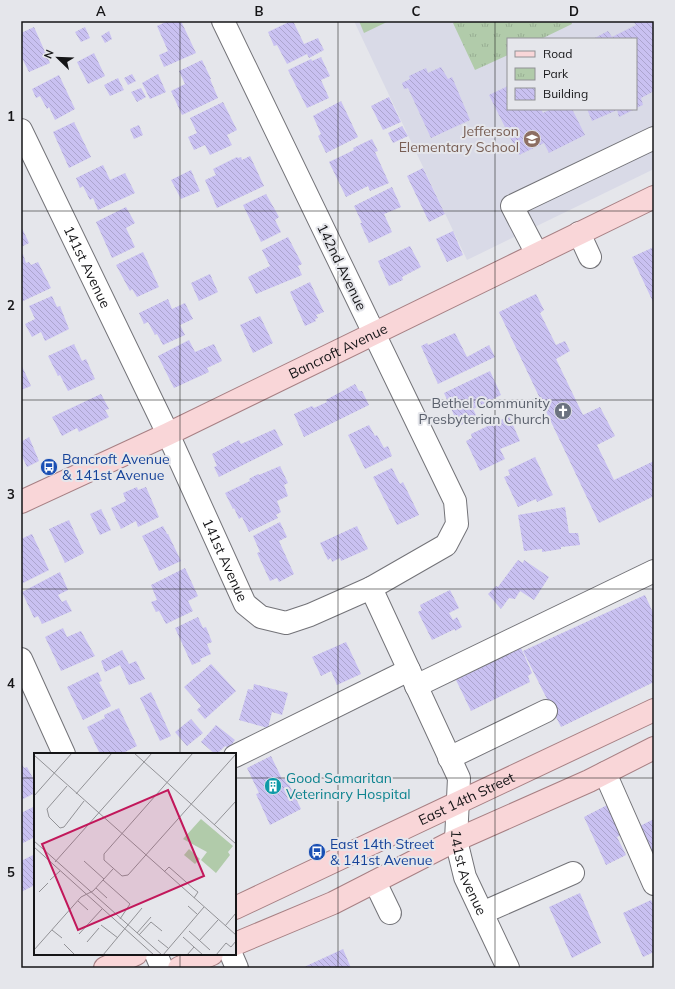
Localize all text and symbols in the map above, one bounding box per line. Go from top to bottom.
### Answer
text: A [96,3,106,19]
text: B [255,3,264,19]
text: C [412,3,421,19]
text: D [569,3,579,19]
north arrow [38,38,78,78]
legend [507,38,637,110]
text: Road [543,46,572,61]
text: N [41,48,57,61]
text: Park [543,66,569,81]
text: Building [543,86,588,101]
text: 1 [7,108,15,124]
place label: Jefferson Elementary School [399,122,519,156]
school or university icon: Jefferson Elementary School [522,129,542,149]
street label: 142nd Avenue [313,221,371,313]
street label: 141st Avenue [60,223,115,311]
text: 2 [7,297,15,313]
street label: Bancroft Avenue [286,319,390,383]
place label: Bethel Community Presbyterian Church [419,394,551,428]
church icon: Bethel Community Presbyterian Church [553,401,573,421]
place label: Bancroft Avenue & 141st Avenue [62,450,170,484]
bus stop icon: Bancroft Avenue & 141st Avenue [39,457,59,477]
text: 3 [7,486,15,502]
street label: 141st Avenue [198,516,252,604]
text: 4 [7,675,15,691]
inset map [34,753,236,955]
street label: East 14th Street [415,768,518,829]
place label: Good Samaritan Veterinary Hospital [286,769,411,803]
building icon: Good Samaritan Veterinary Hospital [263,776,283,796]
street label: 141st Avenue [447,829,491,918]
place label: East 14th Street & 141st Avenue [330,835,434,869]
bus stop icon: East 14th Street & 141st Avenue [307,842,327,862]
text: 5 [7,864,15,880]

